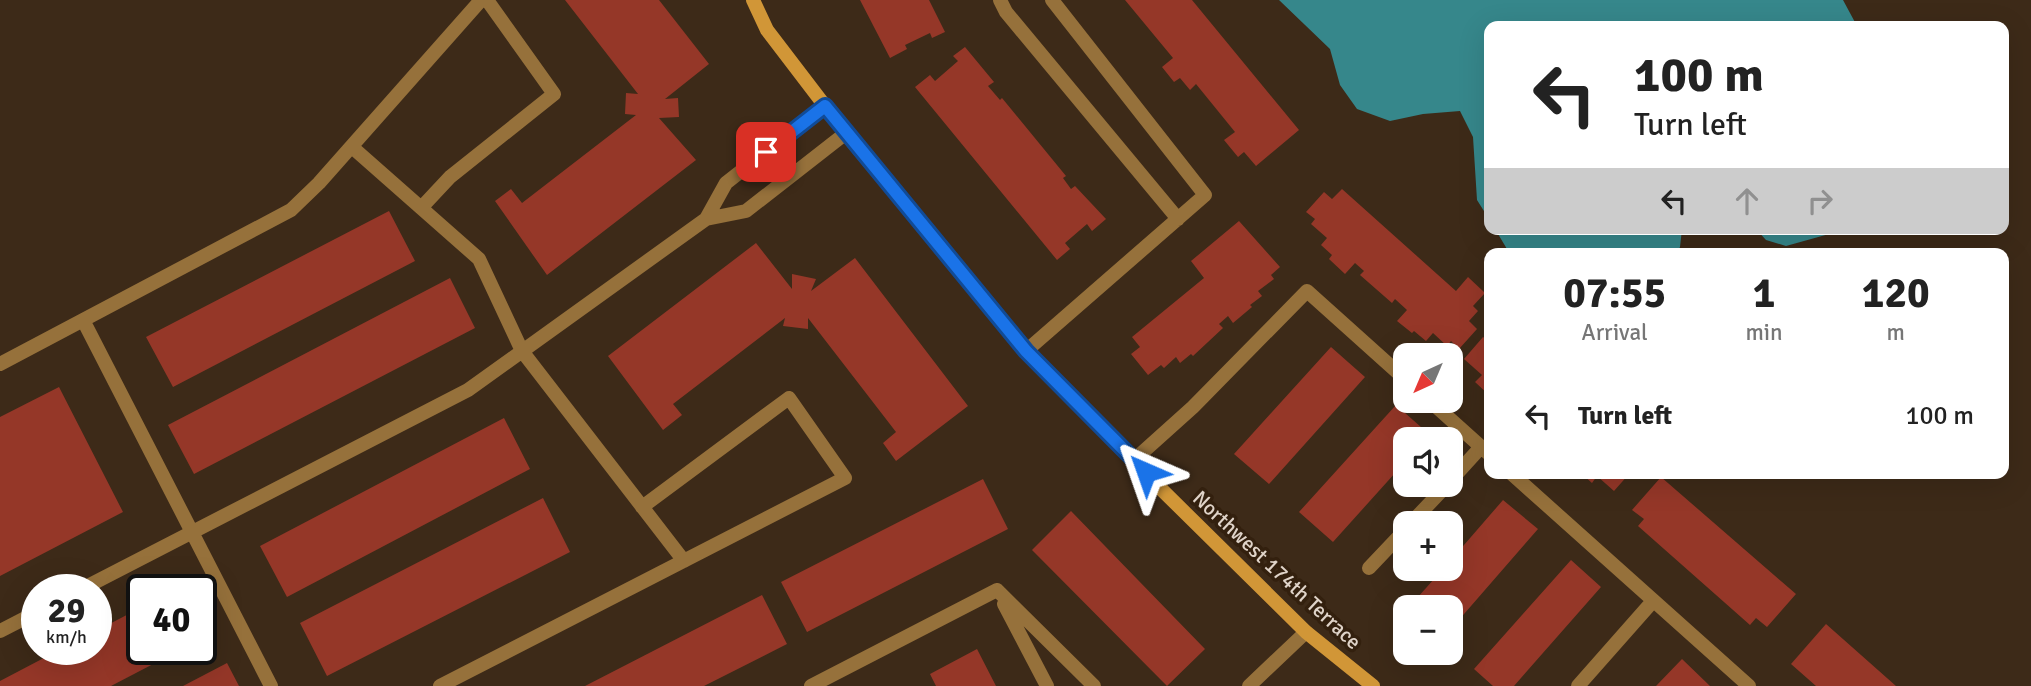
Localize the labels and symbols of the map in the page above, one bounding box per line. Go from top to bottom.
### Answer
pin [736,122,796,182]
north arrow [1393,343,1463,413]
position arrow [1109,435,1183,509]
street label: Northwest 174th Terrace [1187,485,1367,655]
speed limit sign: 40 [126,574,217,665]

